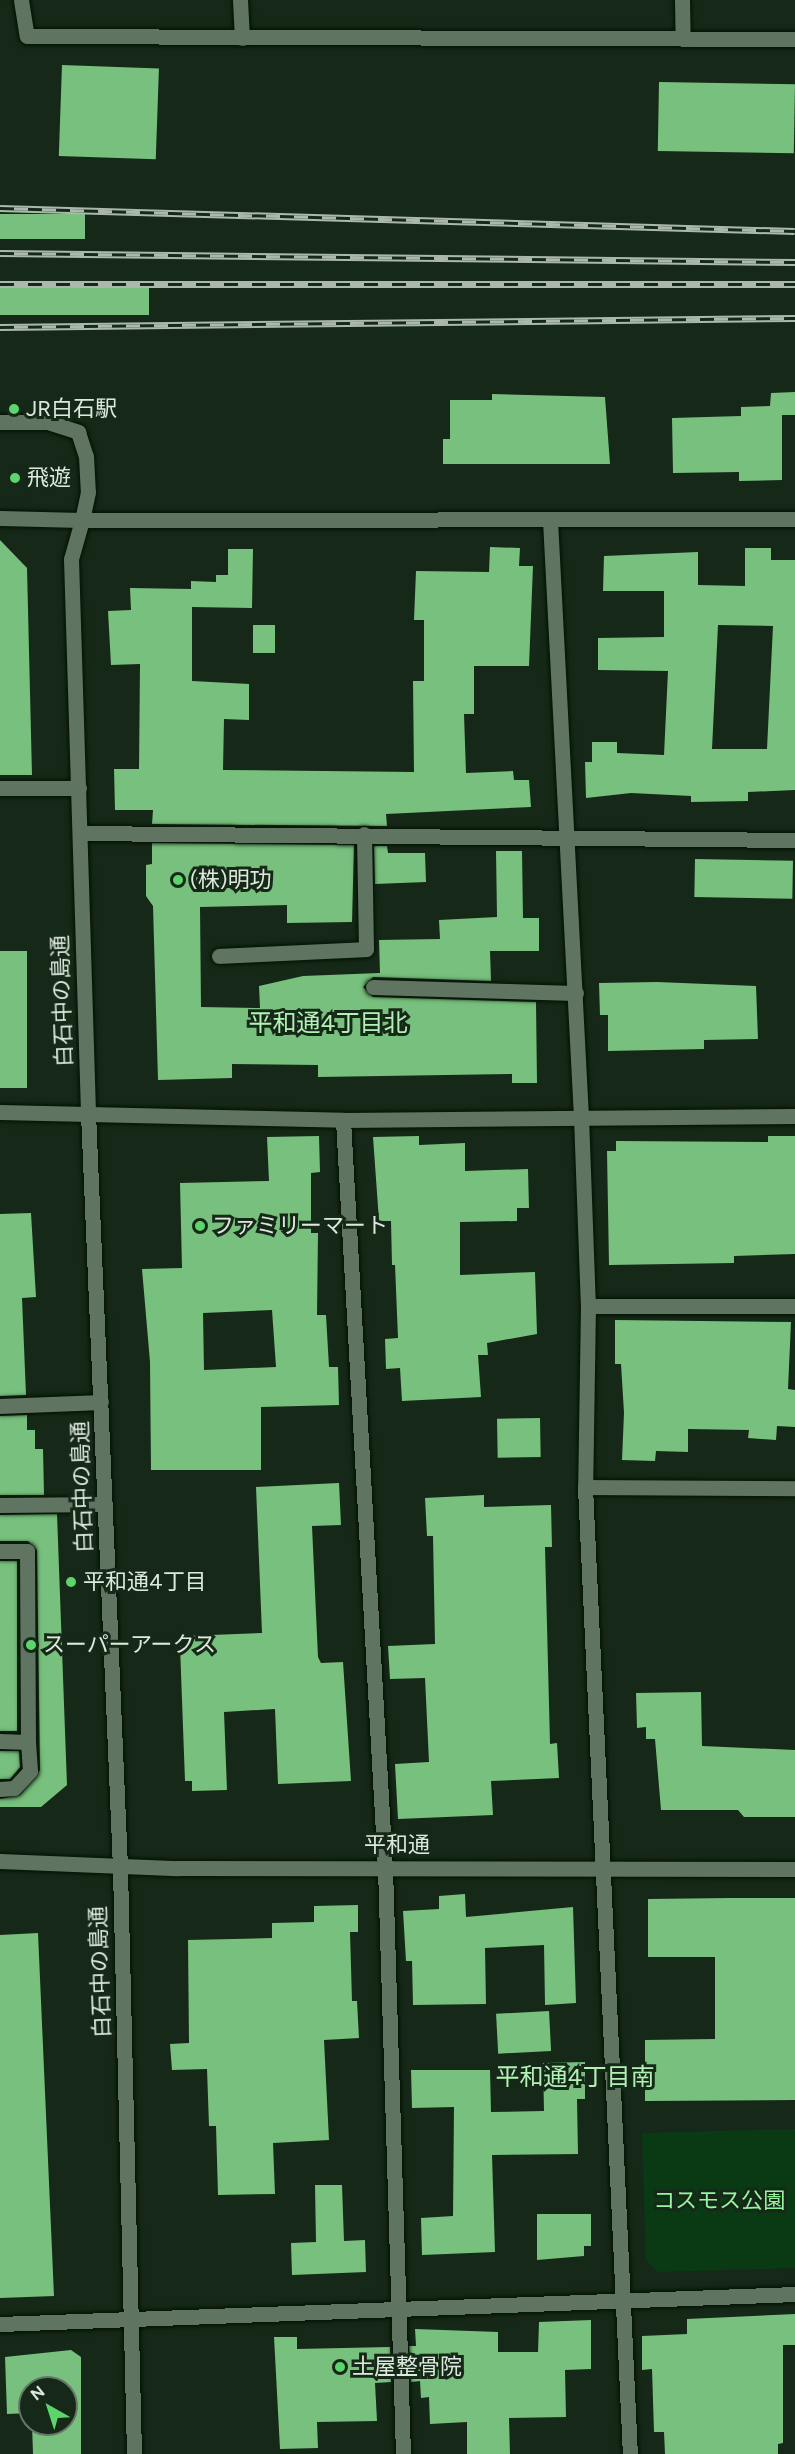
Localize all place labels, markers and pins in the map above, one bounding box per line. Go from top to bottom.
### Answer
place label: JR白石駅 [26,396,117,422]
marker: JR白石駅 [7,402,21,416]
place label: 飛遊 [27,465,71,491]
marker: 飛遊 [8,471,22,485]
place label: (株)明功 [190,867,271,893]
marker: (株)明功 [171,873,185,887]
place label: ファミリーマート [212,1213,388,1239]
marker: ファミリーマート [193,1219,207,1233]
place label: 平和通4丁目 [83,1569,207,1595]
marker: 平和通4丁目 [64,1575,78,1589]
place label: スーパーアークス [43,1632,218,1658]
marker: スーパーアークス [24,1638,38,1652]
place label: 土屋整骨院 [352,2354,462,2380]
marker: 土屋整骨院 [333,2360,347,2374]

